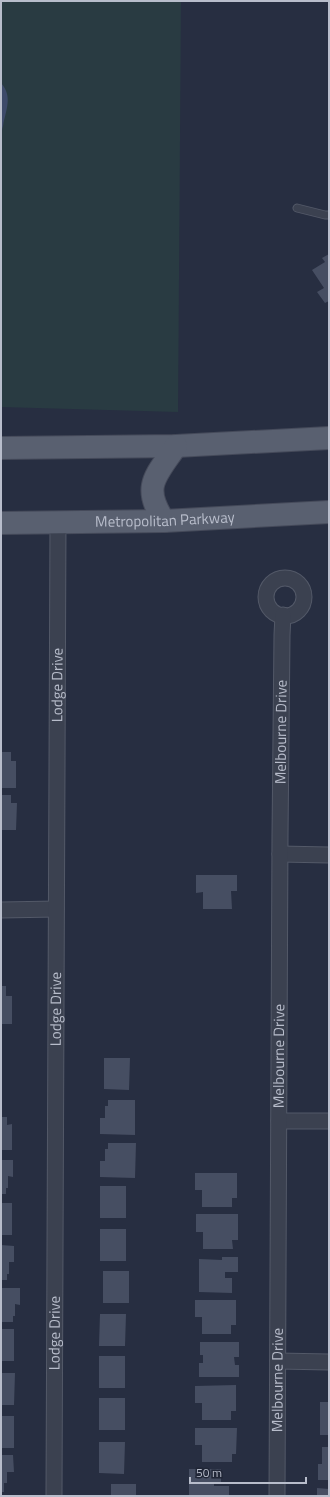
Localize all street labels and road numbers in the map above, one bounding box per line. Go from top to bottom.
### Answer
street label: Metropolitan Parkway [95,505,235,533]
street label: Lodge Drive [45,648,68,722]
street label: Melbourne Drive [269,680,293,784]
street label: Lodge Drive [44,972,67,1046]
street label: Melbourne Drive [267,1004,290,1108]
street label: Lodge Drive [43,1296,66,1370]
street label: Melbourne Drive [265,1328,289,1432]

